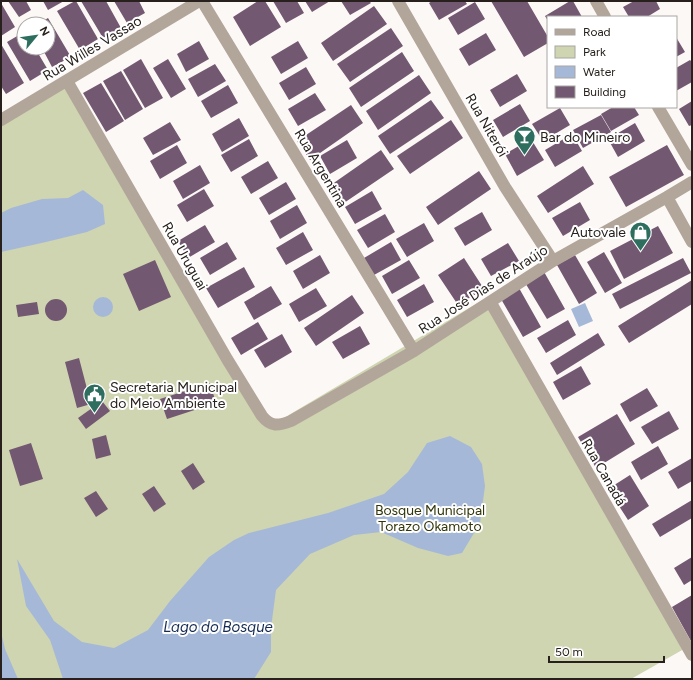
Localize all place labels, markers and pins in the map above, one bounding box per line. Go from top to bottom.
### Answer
bar icon: Bar do Mineiro [511,124,537,157]
place label: Bar do Mineiro [540,129,630,146]
shop icon: Autovale [628,219,654,252]
place label: Autovale [571,224,626,241]
place label: Secretaria Municipal do Meio Ambiente [110,379,237,412]
public building icon: Secretaria Municipal do Meio Ambiente [81,382,107,415]

